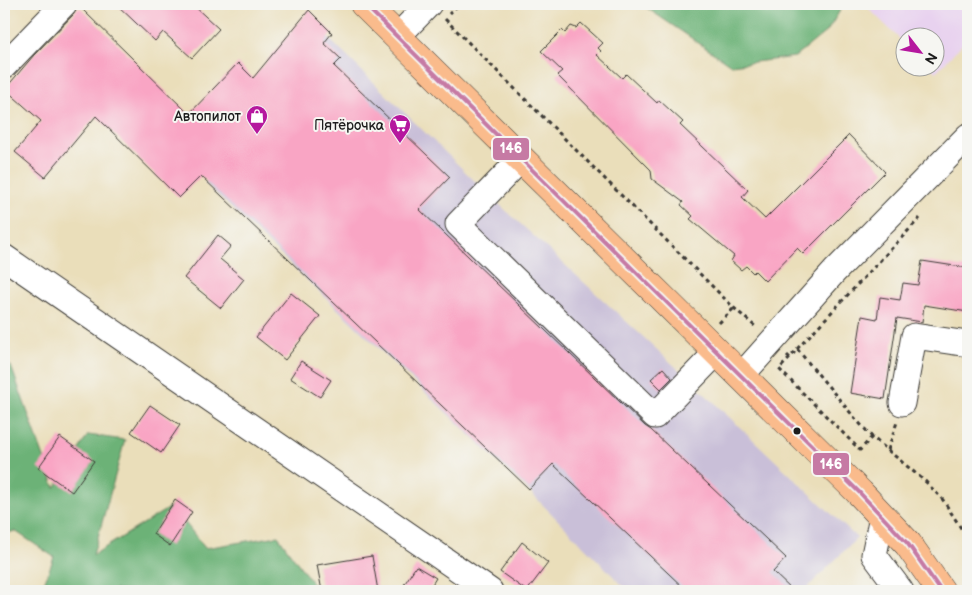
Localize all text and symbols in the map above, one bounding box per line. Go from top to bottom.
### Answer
north arrow [894,28,944,78]
text: N [921,50,941,67]
shop icon: Автопилот [245,104,269,135]
place label: Автопилот [173,108,241,125]
supermarket icon: Пятёрочка [388,113,412,144]
place label: Пятёрочка [314,117,385,134]
line badge: 146 [492,137,530,161]
text: 146 [500,140,522,157]
unlabelled marker [792,426,802,436]
line badge: 146 [812,452,850,476]
text: 146 [820,456,842,473]

